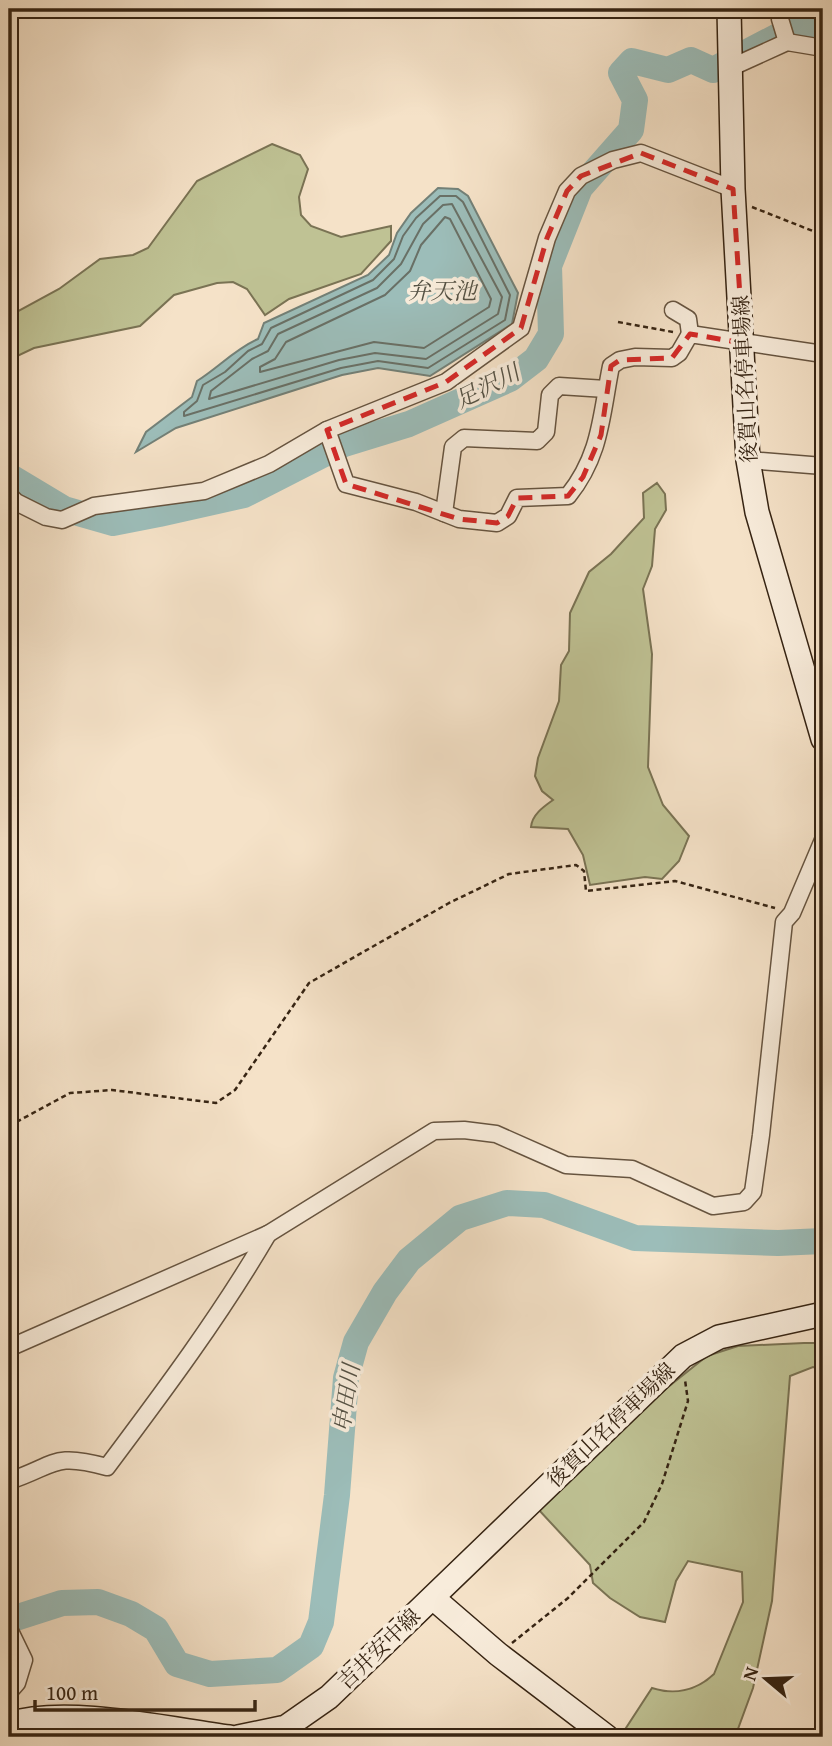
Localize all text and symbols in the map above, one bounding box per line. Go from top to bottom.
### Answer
water label: 弁天池 [408,274,480,307]
street label: 後賀山名停車場線 [725,294,764,464]
water label: 足沢川 [449,354,528,416]
street label: 後賀山名停車場線 [539,1355,682,1494]
water label: 申田川 [324,1358,368,1435]
street label: 吉井安中線 [330,1601,427,1696]
north arrow [730,1644,800,1714]
text: N [735,1663,765,1684]
scale bar [35,1669,256,1713]
text: 100 m [46,1677,98,1708]

